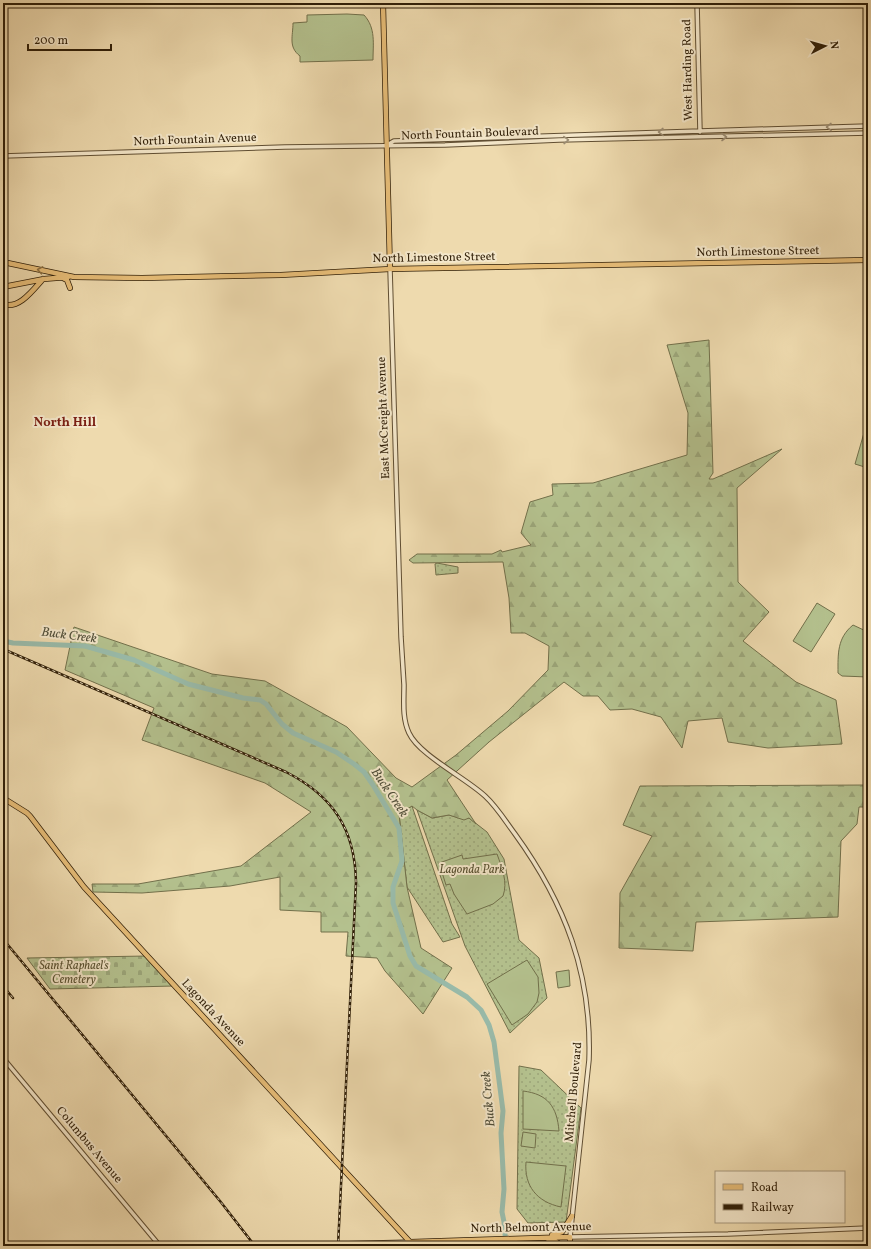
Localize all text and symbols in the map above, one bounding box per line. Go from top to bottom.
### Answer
street label: West Harding Road [679,19,697,121]
scale bar [28,26,111,52]
north arrow [805,26,845,66]
text: 200 m [34,33,68,49]
text: N [826,40,841,50]
one-way arrow [826,123,832,132]
street label: North Fountain Boulevard [401,124,539,144]
one-way arrow [658,128,664,136]
street label: North Fountain Avenue [133,130,257,150]
one-way arrow [721,133,727,141]
one-way arrow [563,136,569,145]
street label: North Limestone Street [696,243,820,261]
street label: North Limestone Street [372,249,496,267]
one-way arrow [36,266,43,274]
street label: East McCreight Avenue [374,356,394,480]
district label: North Hill [34,414,97,432]
water label: Buck Creek [40,624,98,648]
water label: Buck Creek [366,765,412,821]
park label: Lagonda Park [439,862,505,878]
park label: Saint Raphael's Cemetery [39,958,109,988]
street label: Lagonda Avenue [178,976,249,1050]
street label: Mitchell Boulevard [562,1041,586,1143]
water label: Buck Creek [478,1071,500,1127]
street label: Columbus Avenue [52,1103,126,1187]
legend [715,1171,845,1223]
text: Road [751,1180,778,1196]
text: Railway [751,1200,794,1216]
street label: North Belmont Avenue [470,1219,592,1237]

